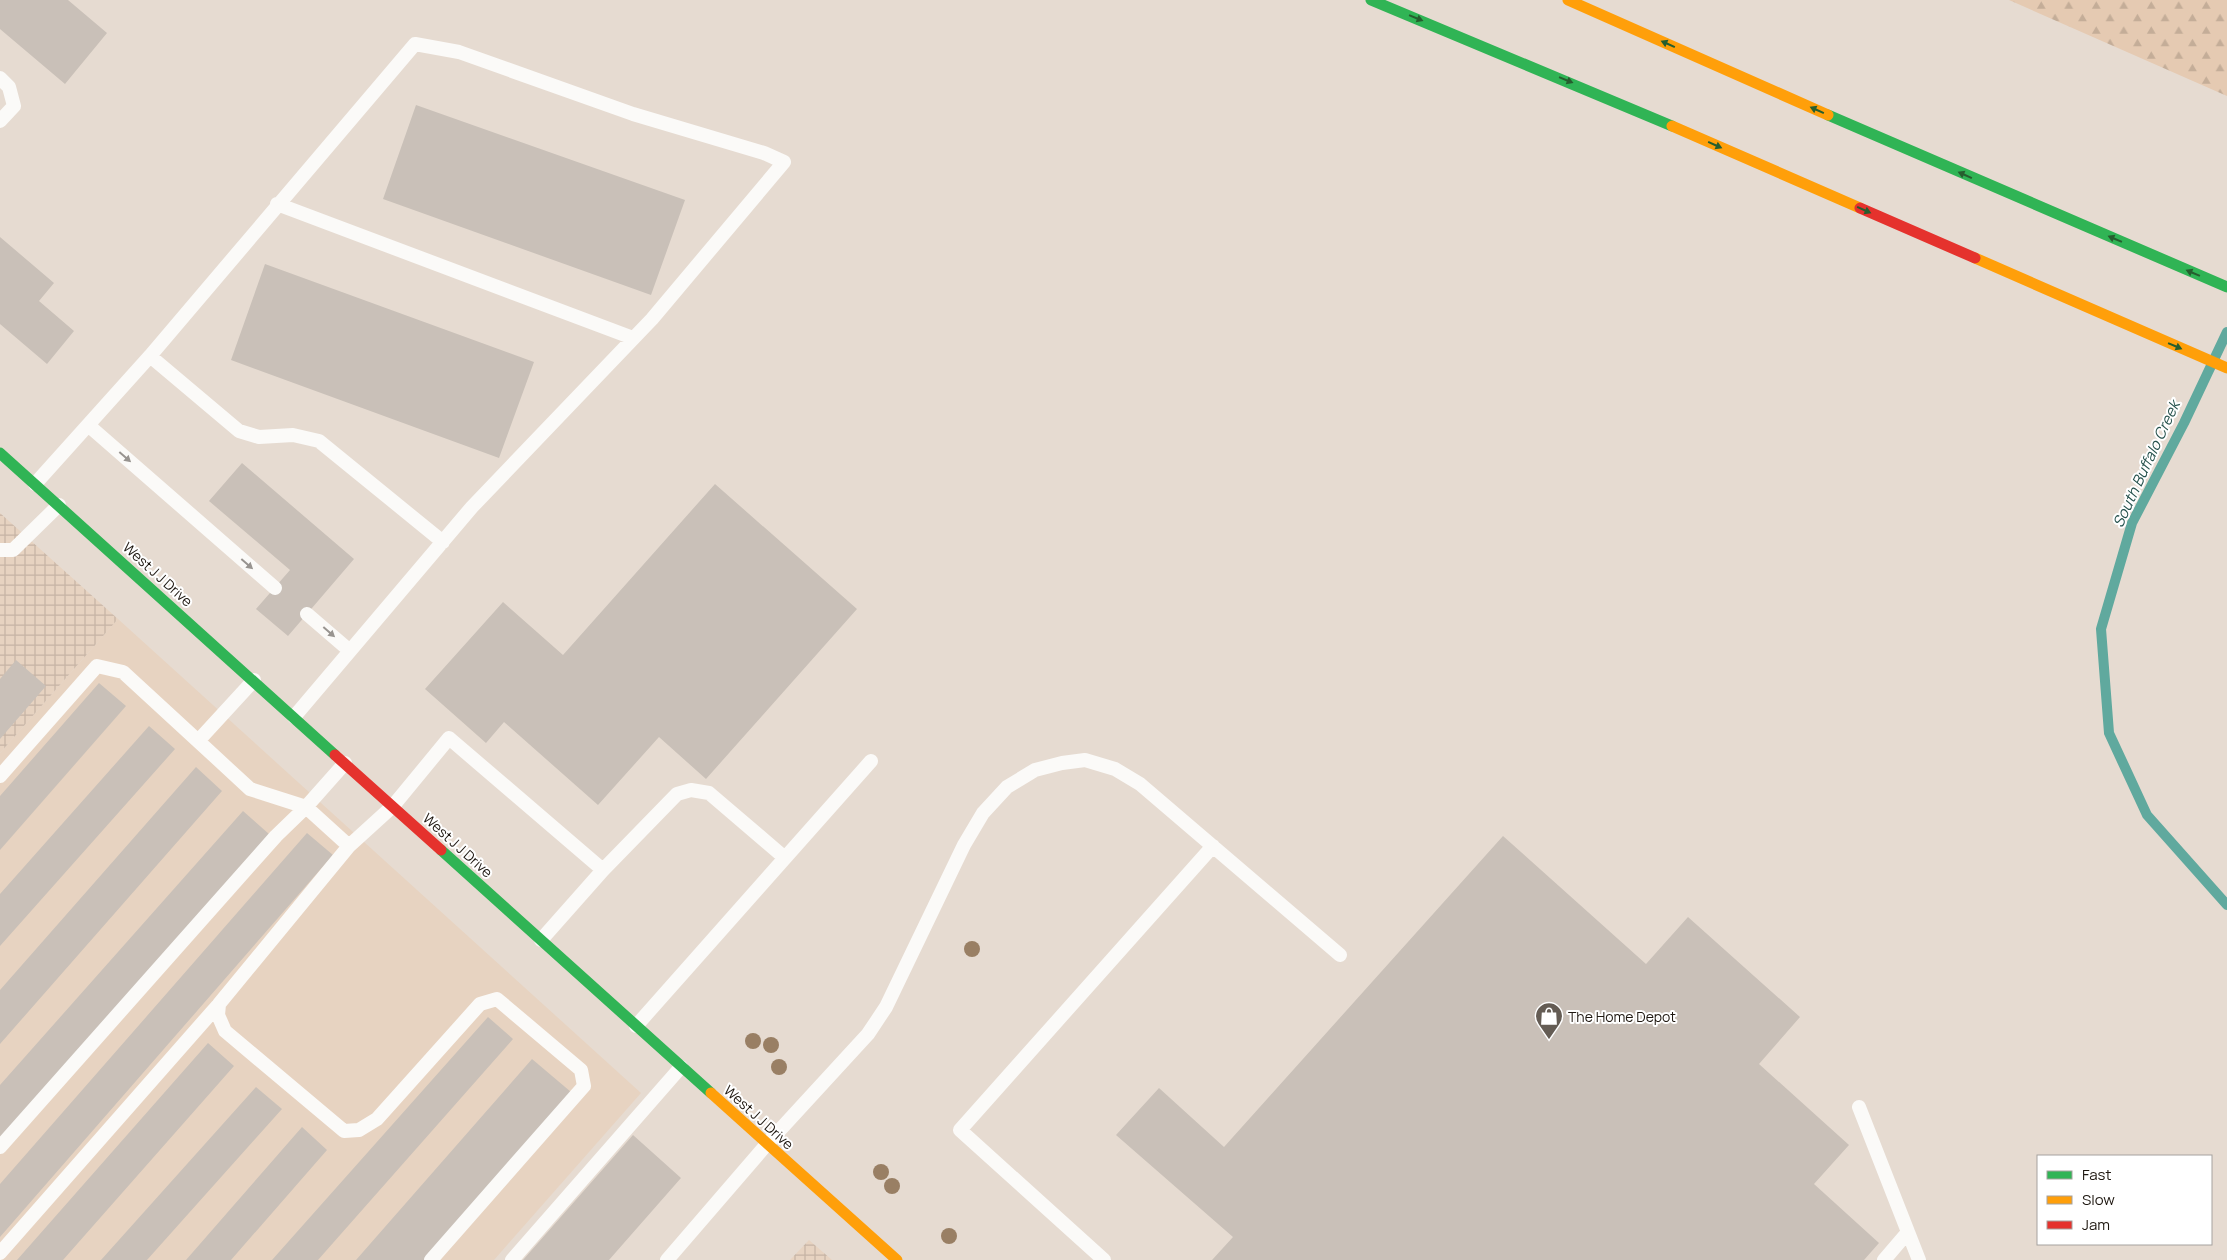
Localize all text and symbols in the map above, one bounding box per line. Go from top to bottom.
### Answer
one-way arrow [1409,15,1423,23]
one-way arrow [1661,40,1675,48]
one-way arrow [1559,76,1574,84]
one-way arrow [1810,105,1824,113]
one-way arrow [1708,142,1722,150]
one-way arrow [1958,171,1972,179]
one-way arrow [1857,207,1871,215]
one-way arrow [2108,235,2122,243]
one-way arrow [2186,268,2200,276]
one-way arrow [2168,342,2183,350]
water label: South Buffalo Creek [2107,395,2186,531]
one-way arrow [118,451,131,462]
street label: West J J Drive [119,538,197,610]
one-way arrow [241,558,254,569]
one-way arrow [322,627,335,638]
street label: West J J Drive [419,809,497,881]
shop icon: The Home Depot [1534,1001,1564,1040]
place label: The Home Depot [1568,1007,1676,1026]
street label: West J J Drive [720,1081,798,1153]
legend [2037,1155,2212,1245]
text: Fast [2082,1164,2111,1185]
text: Slow [2082,1189,2115,1210]
text: Jam [2082,1214,2110,1235]

